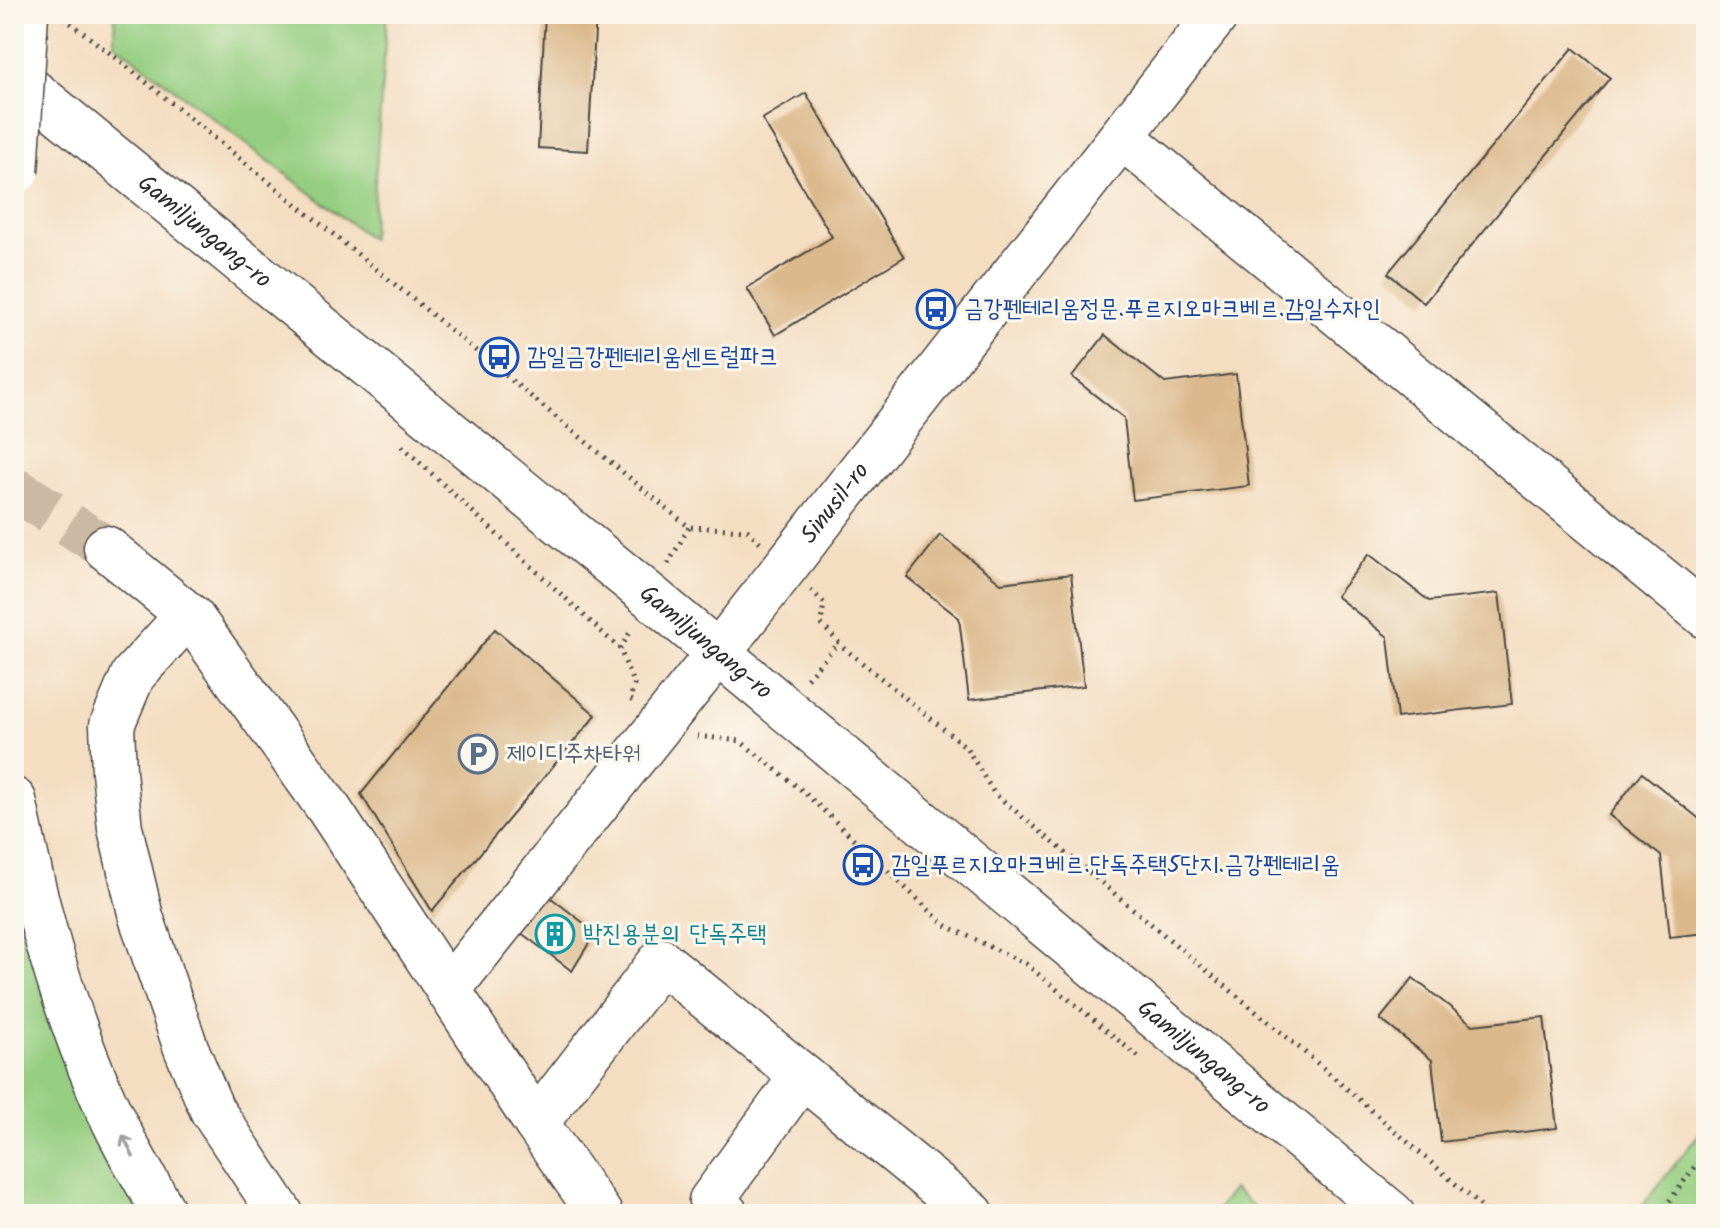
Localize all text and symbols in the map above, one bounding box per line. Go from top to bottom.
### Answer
street label: Gamiljungang-ro [129,165,280,299]
bus stop icon: 금강펜테리움정문.푸르지오마크베르.감일수자인 [915,288,957,330]
place label: 금강펜테리움정문.푸르지오마크베르.감일수자인 [964,290,1381,329]
bus stop icon: 감일금강펜테리움센트럴파크 [478,336,520,378]
place label: 감일금강펜테리움센트럴파크 [527,338,778,377]
street label: Sinusil-ro [791,454,880,552]
street label: Gamiljungang-ro [630,575,781,710]
parking icon: 제이디주차타워 [457,733,499,775]
place label: 제이디주차타워 [506,735,641,774]
bus stop icon: 감일푸르지오마크베르.단독주택5단지.금강펜테리움 [842,844,884,886]
place label: 감일푸르지오마크베르.단독주택5단지.금강펜테리움 [891,846,1340,885]
building icon: 박진용분의 단독주택 [534,913,576,955]
place label: 박진용분의 단독주택 [583,915,766,954]
street label: Gamiljungang-ro [1128,990,1279,1125]
one-way arrow [120,1134,135,1158]

